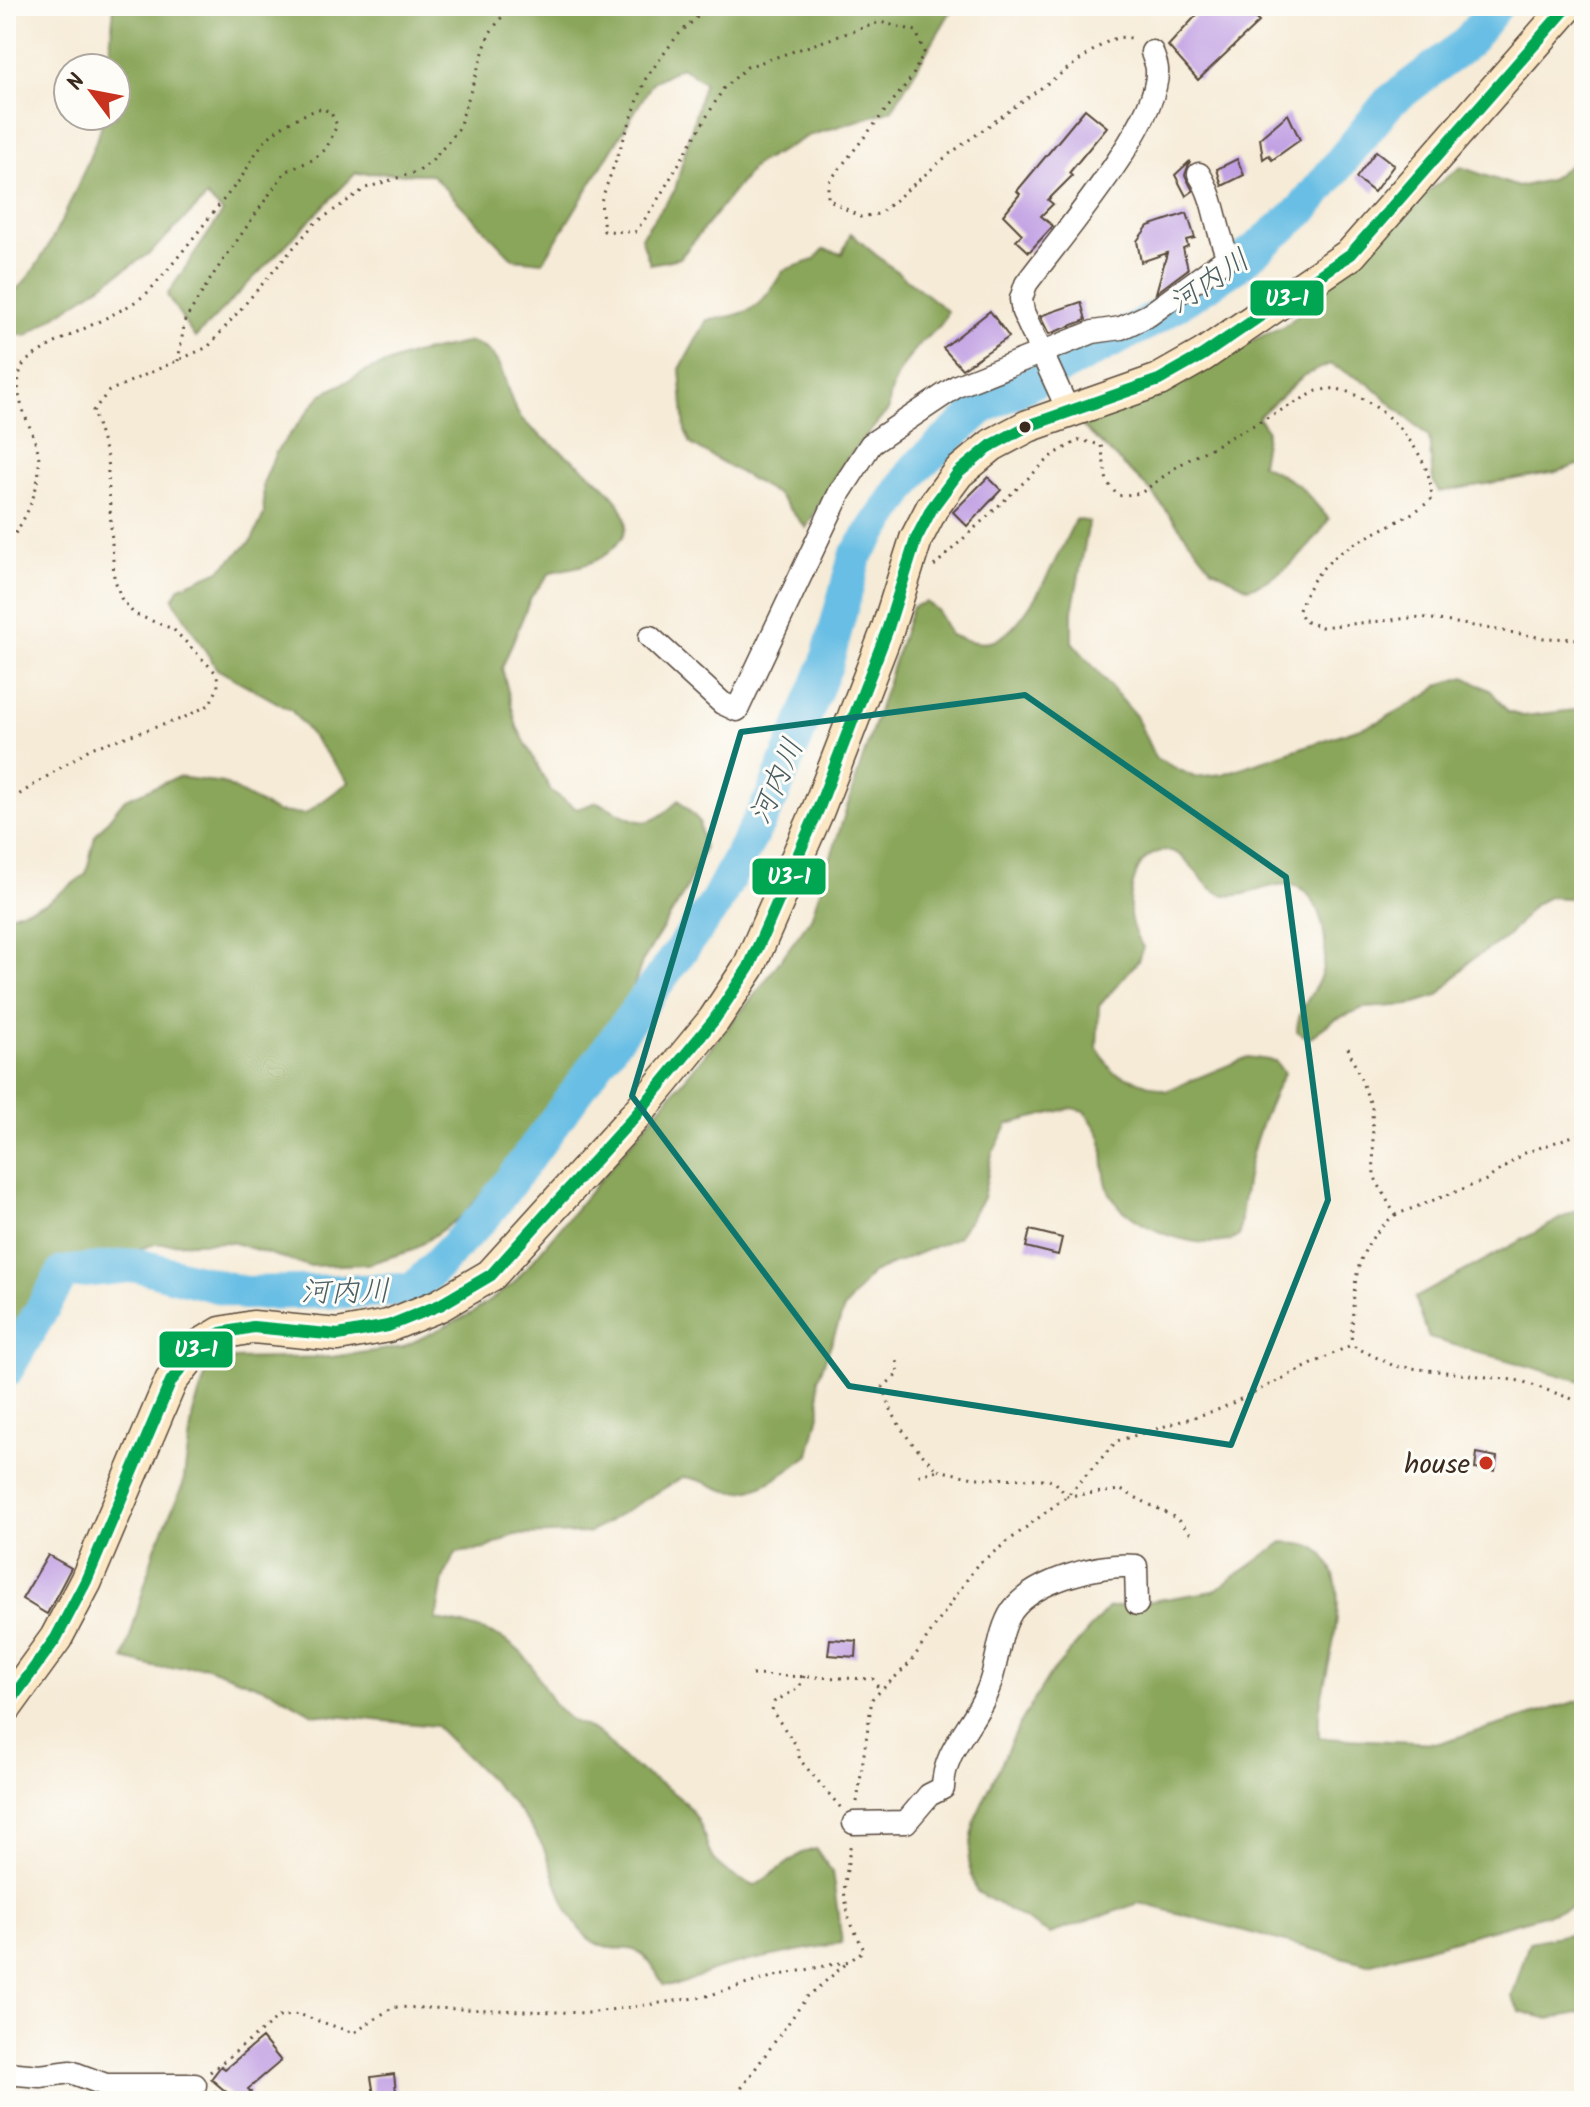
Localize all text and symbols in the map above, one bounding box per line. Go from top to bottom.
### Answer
north arrow [52,52,132,132]
text: N [59,67,96,98]
water label: 河内川 [1159,238,1261,328]
line badge: U3-1 [1249,279,1325,317]
text: U3-1 [1265,283,1309,318]
unlabelled marker [1017,419,1033,435]
water label: 河内川 [738,731,818,833]
line badge: U3-1 [751,857,827,896]
text: U3-1 [767,861,811,896]
water label: 河内川 [300,1268,390,1318]
line badge: U3-1 [158,1330,234,1369]
text: U3-1 [174,1334,218,1369]
place label: house [1404,1443,1470,1488]
marker: house [1477,1454,1495,1472]

